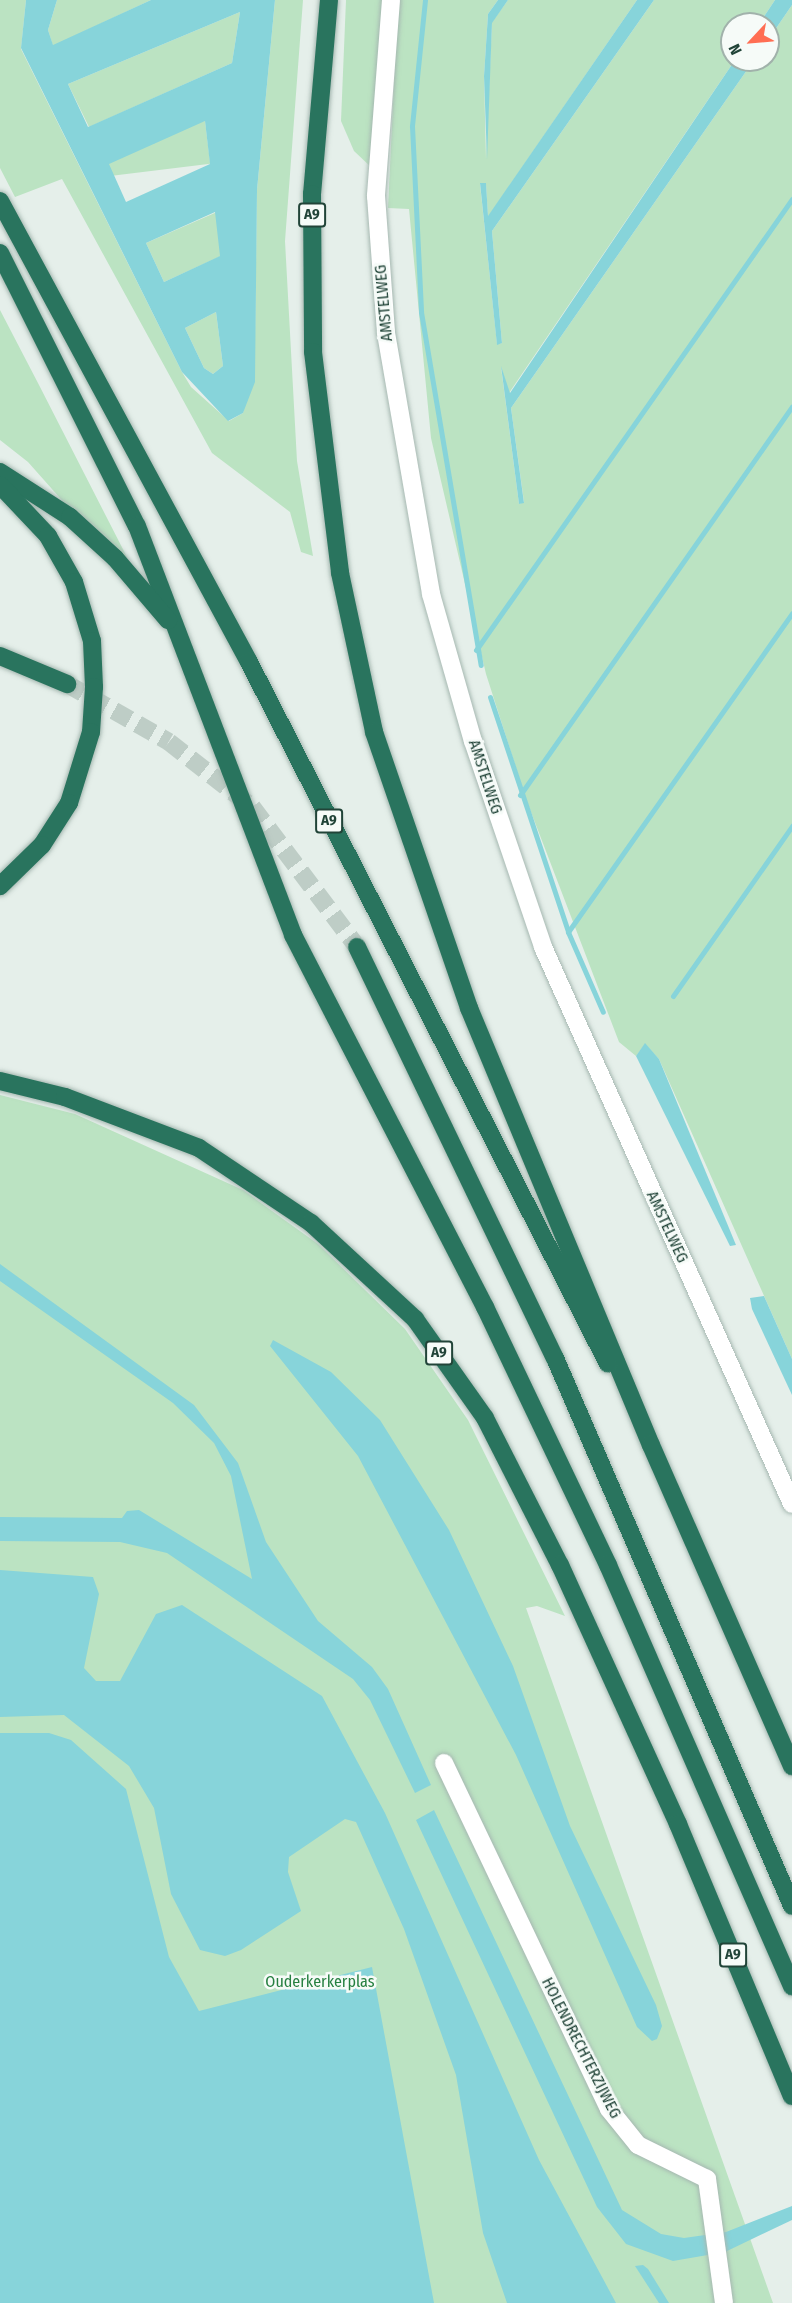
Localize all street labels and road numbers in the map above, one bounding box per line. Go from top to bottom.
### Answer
road number: A9 [297,203,327,227]
street label: AMSTELWEG [371,264,397,342]
street label: AMSTELWEG [464,737,506,817]
road number: A9 [314,809,344,833]
street label: AMSTELWEG [642,1188,692,1266]
road number: A9 [424,1341,454,1365]
road number: A9 [718,1943,748,1967]
street label: HOLENDRECHTERZIJWEG [537,1974,625,2122]

